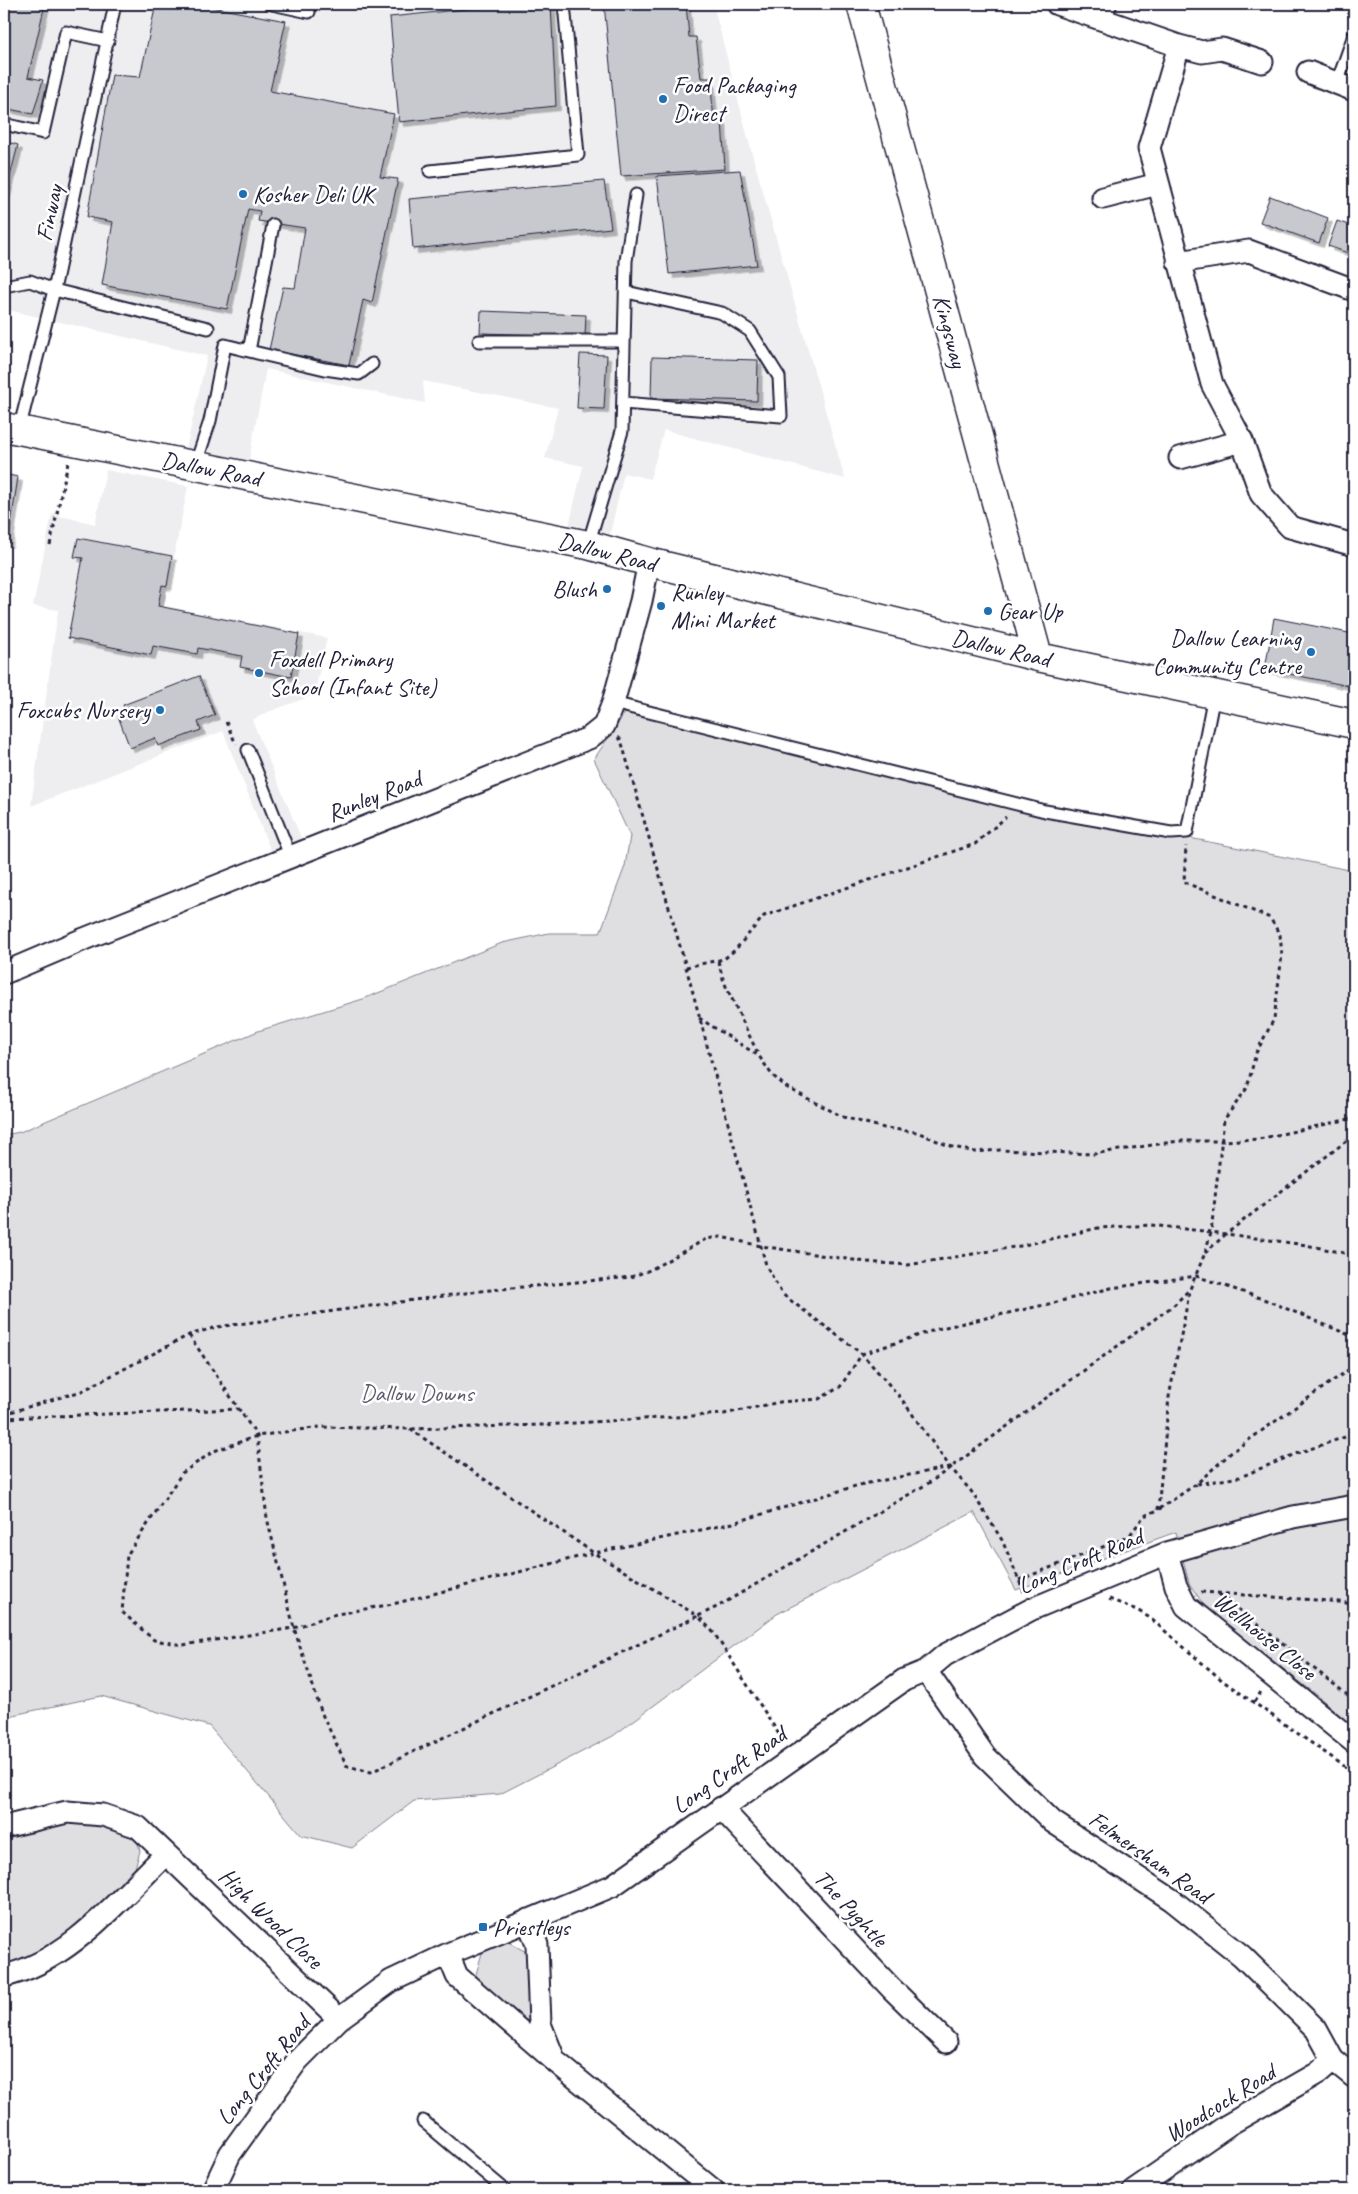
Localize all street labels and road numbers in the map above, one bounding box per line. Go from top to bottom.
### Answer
street label: Finway [28,180,70,244]
street label: Kingsway [926,291,975,373]
street label: Dallow Road [159,445,267,494]
street label: Dallow Road [555,525,663,580]
street label: Dallow Road [949,622,1057,675]
street label: Runley Road [323,762,429,828]
street label: Long Croft Road [1013,1520,1150,1601]
street label: Wellhouse Close [1208,1585,1324,1688]
street label: Long Croft Road [666,1718,795,1820]
street label: Felmersham Road [1083,1804,1220,1912]
street label: High Wood Close [213,1861,331,1977]
street label: The Pyghtle [808,1863,896,1955]
street label: Long Croft Road [210,2006,319,2131]
street label: Woodcock Road [1159,2055,1284,2149]

